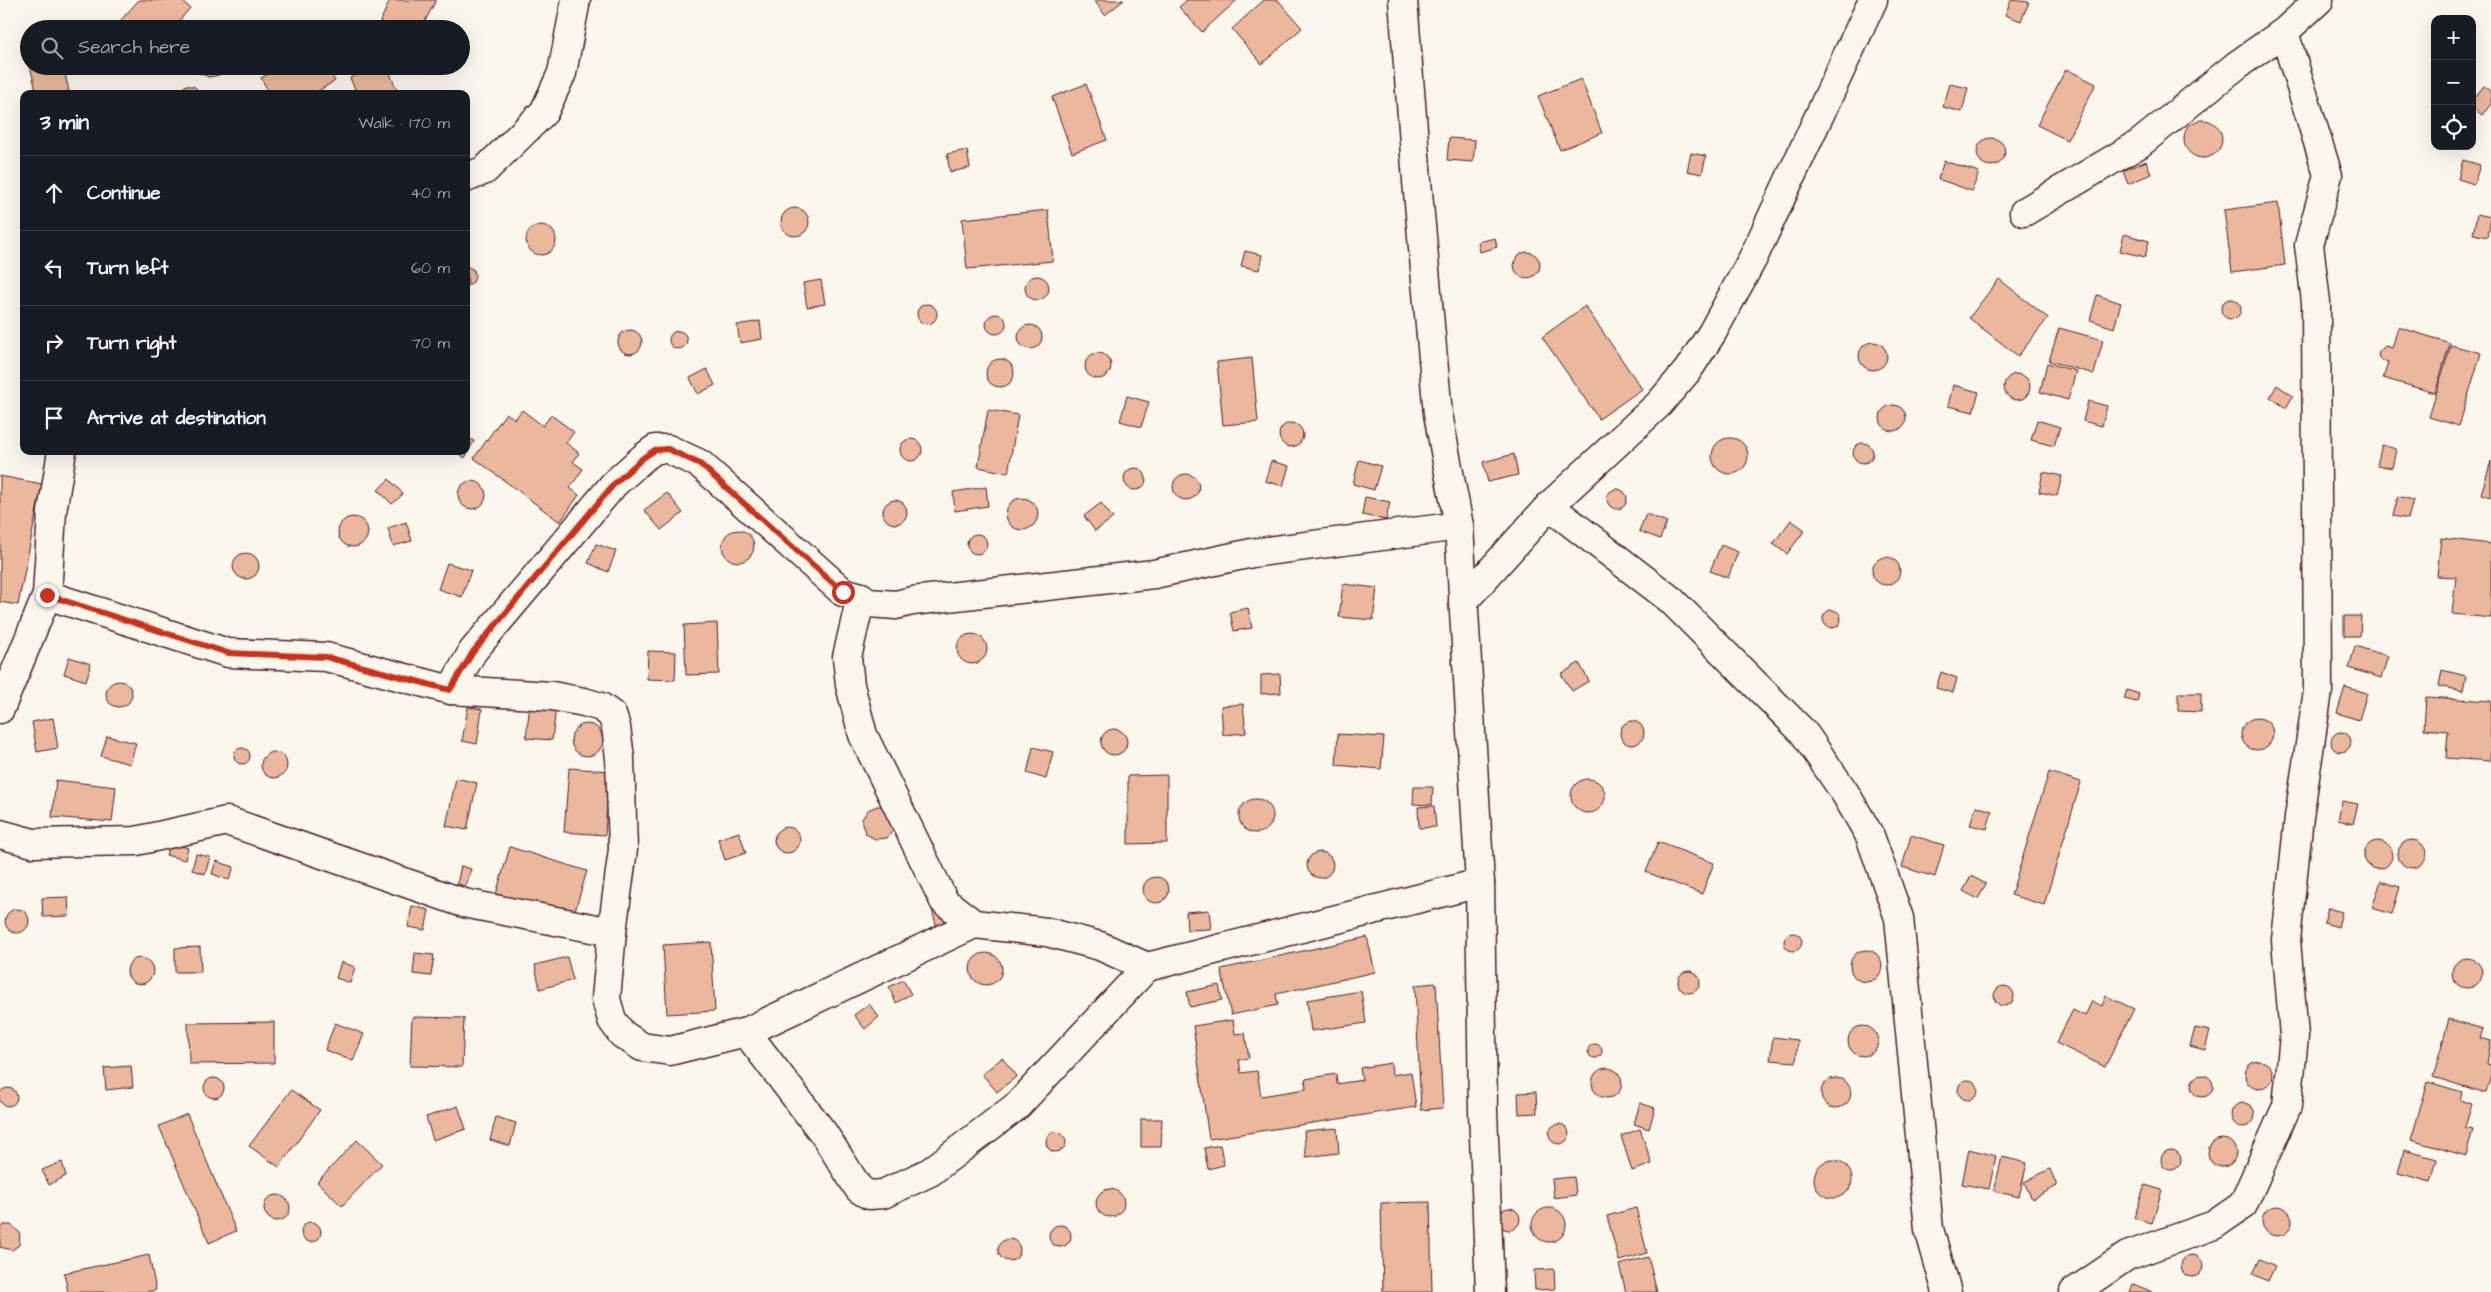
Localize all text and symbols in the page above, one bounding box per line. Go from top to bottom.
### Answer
map controls [2431,15,2476,150]
button: + [2431,15,2476,60]
search box [20,20,470,75]
icon: search [38,34,66,62]
text: Search here [78,34,190,61]
button: − [2431,60,2476,105]
button: locate [2431,105,2476,150]
text: 3 min [40,108,89,137]
text: Walk · 170 m [359,112,450,134]
icon: ahead [40,179,68,207]
text: Continue [87,180,161,207]
text: 40 m [410,182,450,204]
icon: left [40,254,68,282]
text: Turn left [87,255,168,282]
text: 60 m [411,257,450,279]
icon: right [40,329,68,357]
text: Turn right [87,330,176,357]
text: 70 m [411,332,450,354]
icon: arrive [40,404,68,432]
text: Arrive at destination [87,405,266,432]
route start [832,581,855,604]
route end [36,584,59,607]

